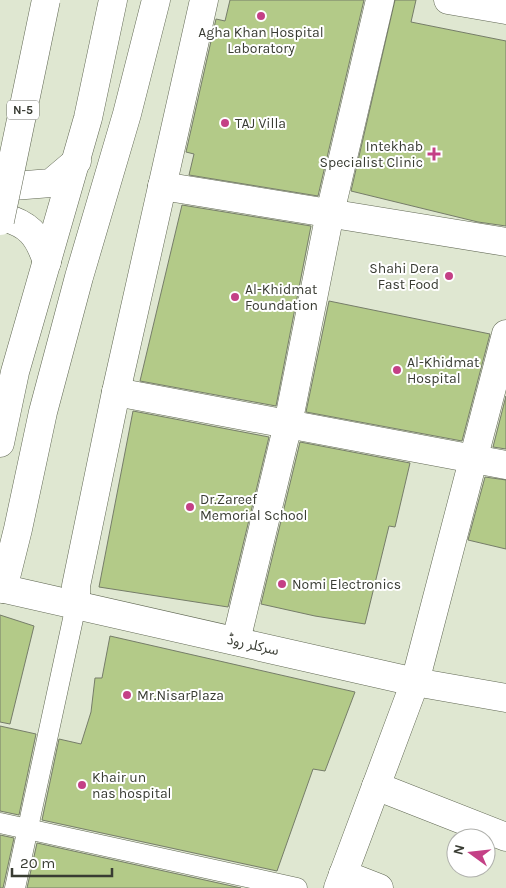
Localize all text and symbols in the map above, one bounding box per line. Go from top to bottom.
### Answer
marker: Agha Khan Hospital Laboratory [255,10,267,22]
place label: Agha Khan Hospital Laboratory [198,24,324,57]
road number: N-5 [7,100,39,120]
place label: TAJ Villa [235,115,286,132]
marker: TAJ Villa [219,117,231,129]
place label: Intekhab Specialist Clinic [320,138,423,171]
marker: Intekhab Specialist Clinic [427,147,441,161]
place label: Shahi Dera Fast Food [369,260,439,293]
marker: Shahi Dera Fast Food [443,270,455,282]
place label: Al-Khidmat Foundation [245,281,318,314]
marker: Al-Khidmat Foundation [229,291,241,303]
place label: Al-Khidmat Hospital [407,354,479,387]
marker: Al-Khidmat Hospital [391,364,403,376]
place label: Dr.Zareef Memorial School [200,491,307,524]
marker: Dr.Zareef Memorial School [184,501,196,513]
place label: Nomi Electronics [292,576,401,593]
marker: Nomi Electronics [276,578,288,590]
street label: سرکلر روڈ [225,631,281,659]
place label: Mr.NisarPlaza [137,687,224,704]
marker: Mr.NisarPlaza [121,689,133,701]
place label: Khair un nas hospital [92,769,172,802]
marker: Khair un nas hospital [76,779,88,791]
north arrow [446,828,496,878]
text: N [449,843,468,857]
scale bar [12,846,112,878]
text: 20 m [20,854,55,872]

